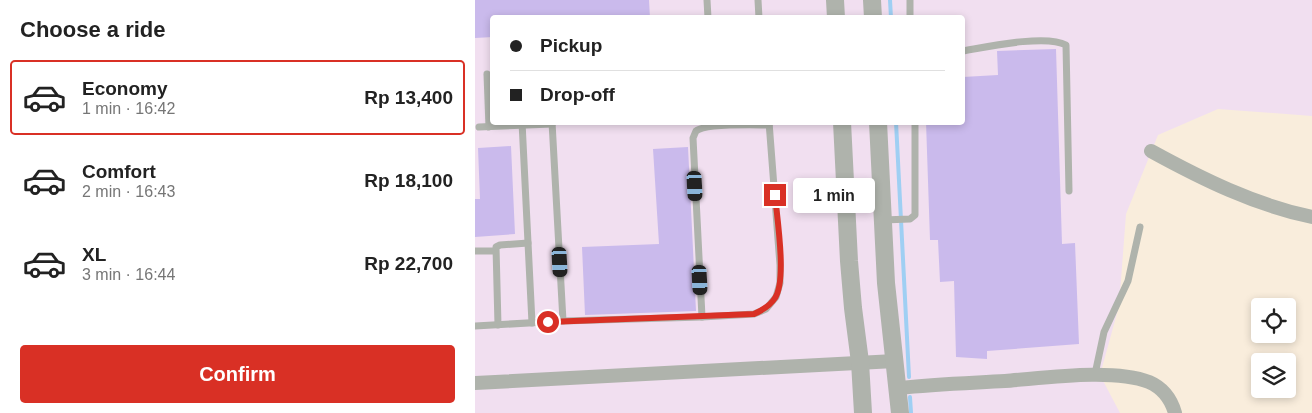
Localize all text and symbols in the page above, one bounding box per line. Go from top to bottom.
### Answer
text: Choose a ride [20,17,165,42]
text: Pickup [540,35,602,56]
icon: car [22,75,67,120]
text: Economy [82,78,168,99]
text: Drop-off [540,84,615,105]
text: Rp 13,400 [364,87,453,108]
text: 1 min · 16:42 [82,100,175,117]
icon: car [22,158,67,203]
text: Comfort [82,161,156,182]
text: Rp 18,100 [364,170,453,191]
car [686,171,703,201]
callout: 1 min [793,178,875,212]
text: 2 min · 16:43 [82,183,175,200]
route end [764,184,786,206]
text: 1 min [813,187,855,204]
icon: car [22,241,67,286]
text: XL [82,244,106,265]
car [551,247,568,277]
text: Rp 22,700 [364,253,453,274]
car [691,265,708,295]
text: 3 min · 16:44 [82,266,175,283]
map controls [1251,298,1296,398]
button: locate [1251,298,1296,343]
route start [537,311,559,333]
button: Confirm [20,345,455,403]
button: layers [1251,353,1296,398]

